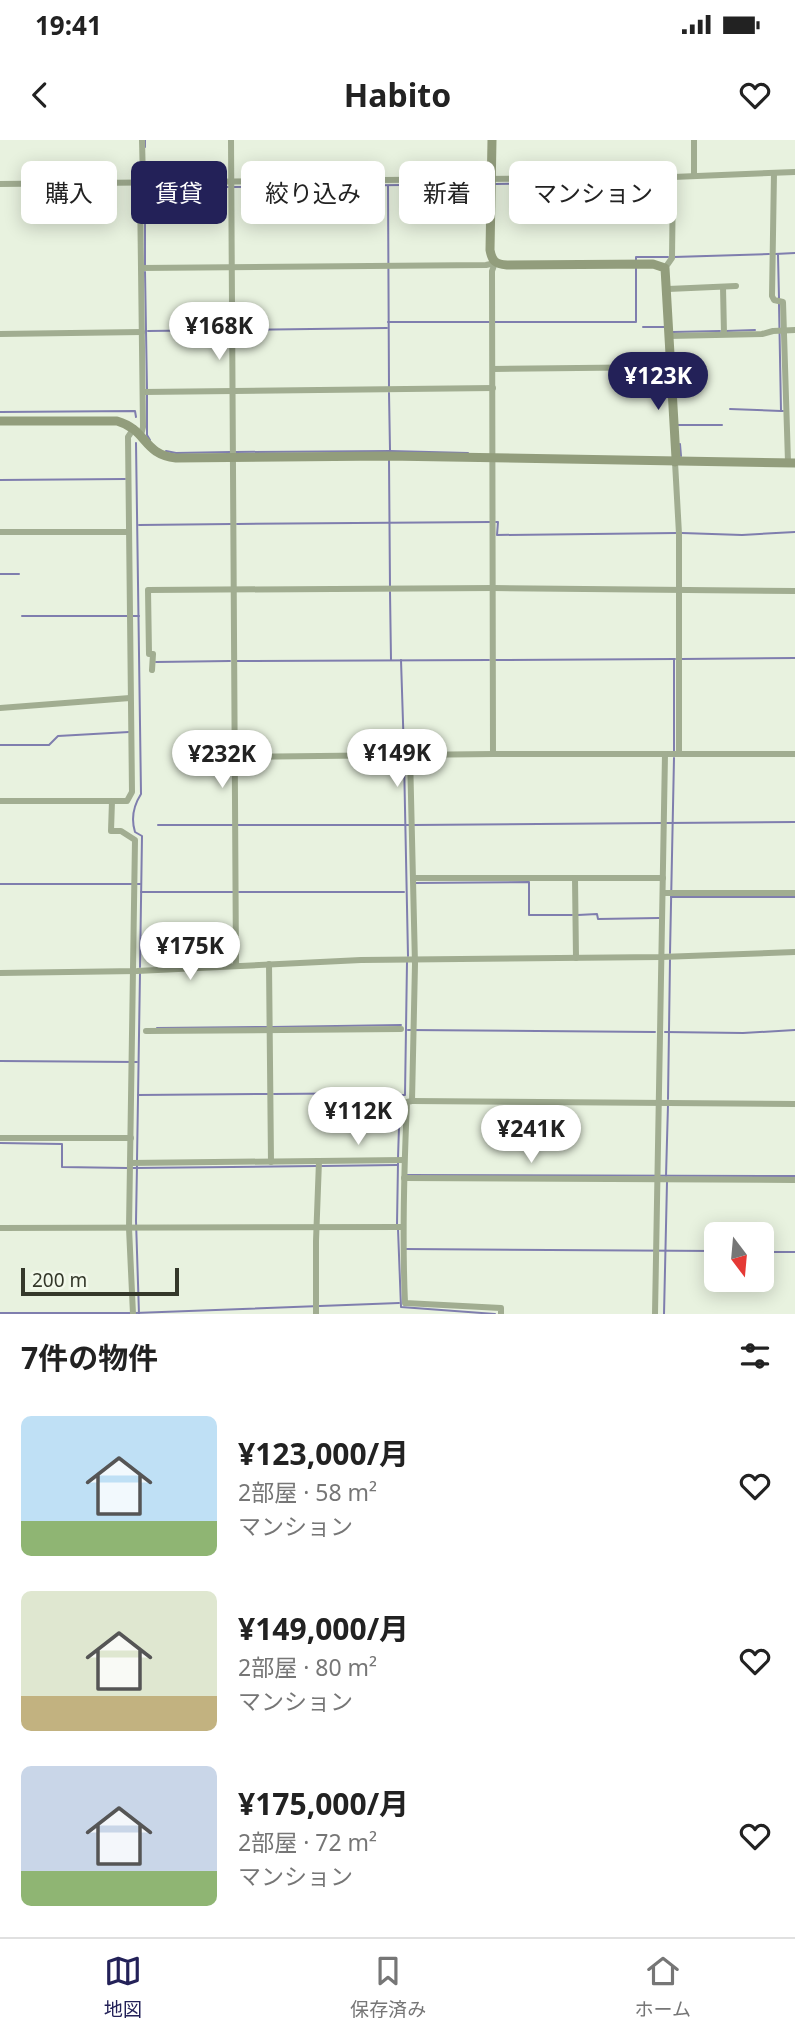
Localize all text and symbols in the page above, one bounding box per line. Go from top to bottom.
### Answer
text: 19:41 [35,7,102,43]
text: Habito [344,73,451,116]
icon: back [21,76,59,114]
icon: heart [736,76,774,114]
chip: 購入 [21,161,117,224]
chip: 賃貸 [131,161,227,224]
chip: 絞り込み [241,161,385,224]
chip: 新着 [399,161,495,224]
chip: マンション [509,161,677,224]
pin: ¥168K [170,302,268,362]
text: ¥168K [185,309,253,341]
pin: ¥123K [609,352,707,412]
text: ¥123K [624,359,692,391]
pin: ¥232K [173,730,271,790]
pin: ¥149K [348,730,446,789]
text: ¥149K [363,736,431,768]
text: ¥232K [188,737,256,769]
pin: ¥175K [141,922,239,982]
text: ¥175K [156,929,224,961]
pin: ¥112K [309,1088,407,1147]
text: ¥112K [324,1094,392,1126]
pin: ¥241K [482,1105,580,1165]
text: ¥241K [497,1112,565,1144]
north arrow [704,1222,774,1292]
map controls [704,1222,774,1292]
scale bar [21,1265,178,1297]
text: 200 m [32,1267,87,1293]
text: 7件の物件 [21,1337,158,1378]
icon: filters [736,1337,774,1375]
text: ¥123,000/月 [238,1433,409,1474]
icon: home [77,1444,161,1528]
icon: heart [736,1467,774,1505]
text: 2部屋 · 58 m² [238,1476,377,1508]
text: マンション [238,1510,353,1542]
text: ¥149,000/月 [238,1608,409,1649]
icon: home [77,1619,161,1703]
icon: heart [736,1642,774,1680]
text: 2部屋 · 80 m² [238,1651,377,1683]
text: マンション [238,1685,353,1717]
text: ¥175,000/月 [238,1783,409,1824]
icon: home [77,1794,161,1878]
icon: heart [736,1817,774,1855]
text: 2部屋 · 72 m² [238,1826,377,1858]
text: マンション [238,1860,353,1892]
tab: 地図 [104,1952,142,2022]
tab: 保存済み [350,1952,426,2022]
tab: ホーム [634,1952,691,2022]

